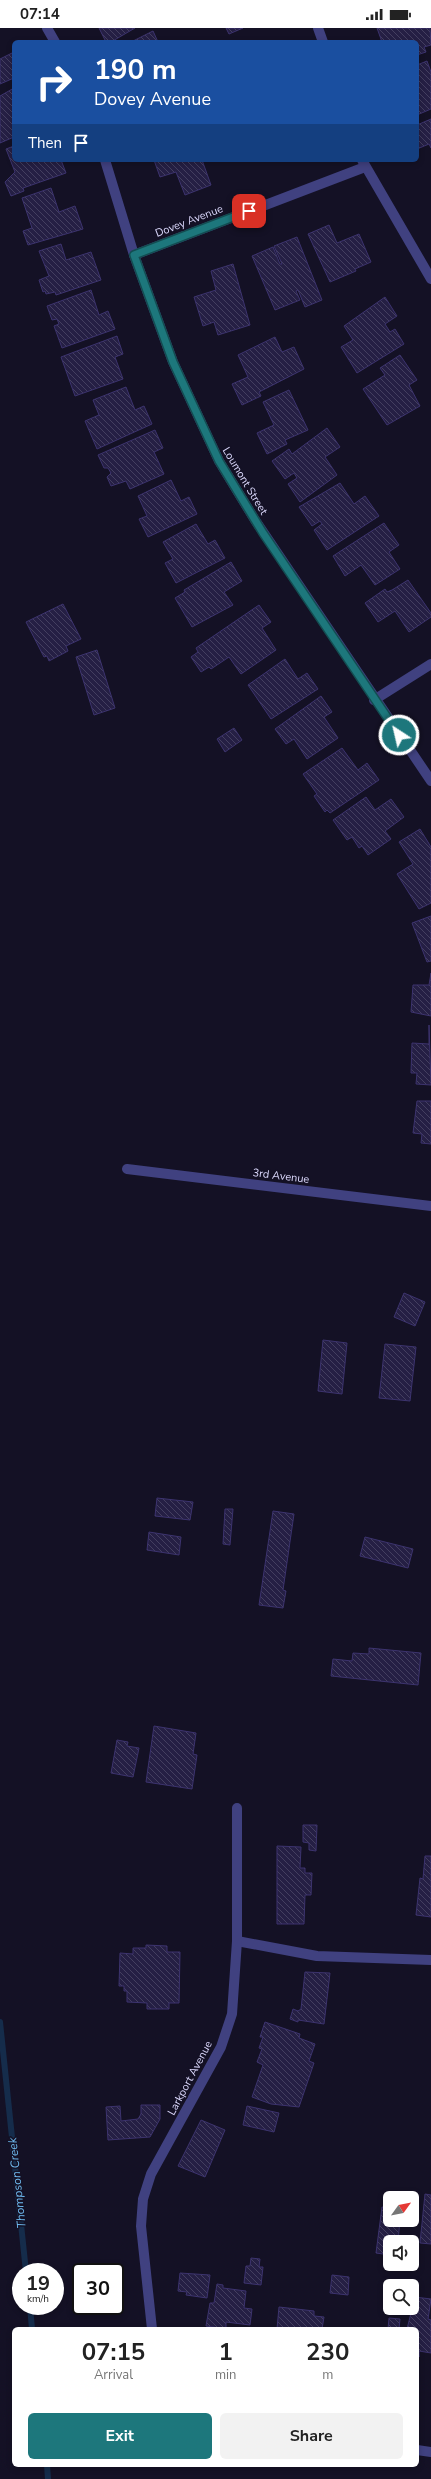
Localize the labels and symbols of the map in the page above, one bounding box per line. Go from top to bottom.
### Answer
pin [232,194,266,228]
street label: Dovey Avenue [153,201,225,241]
street label: Loumont Street [219,444,271,518]
position arrow [378,714,420,756]
street label: 3rd Avenue [252,1165,310,1187]
street label: Larkport Avenue [164,2038,216,2118]
water label: Thompson Creek [4,2136,30,2229]
north arrow [383,2191,419,2227]
speed limit sign: 30 [72,2263,124,2315]

